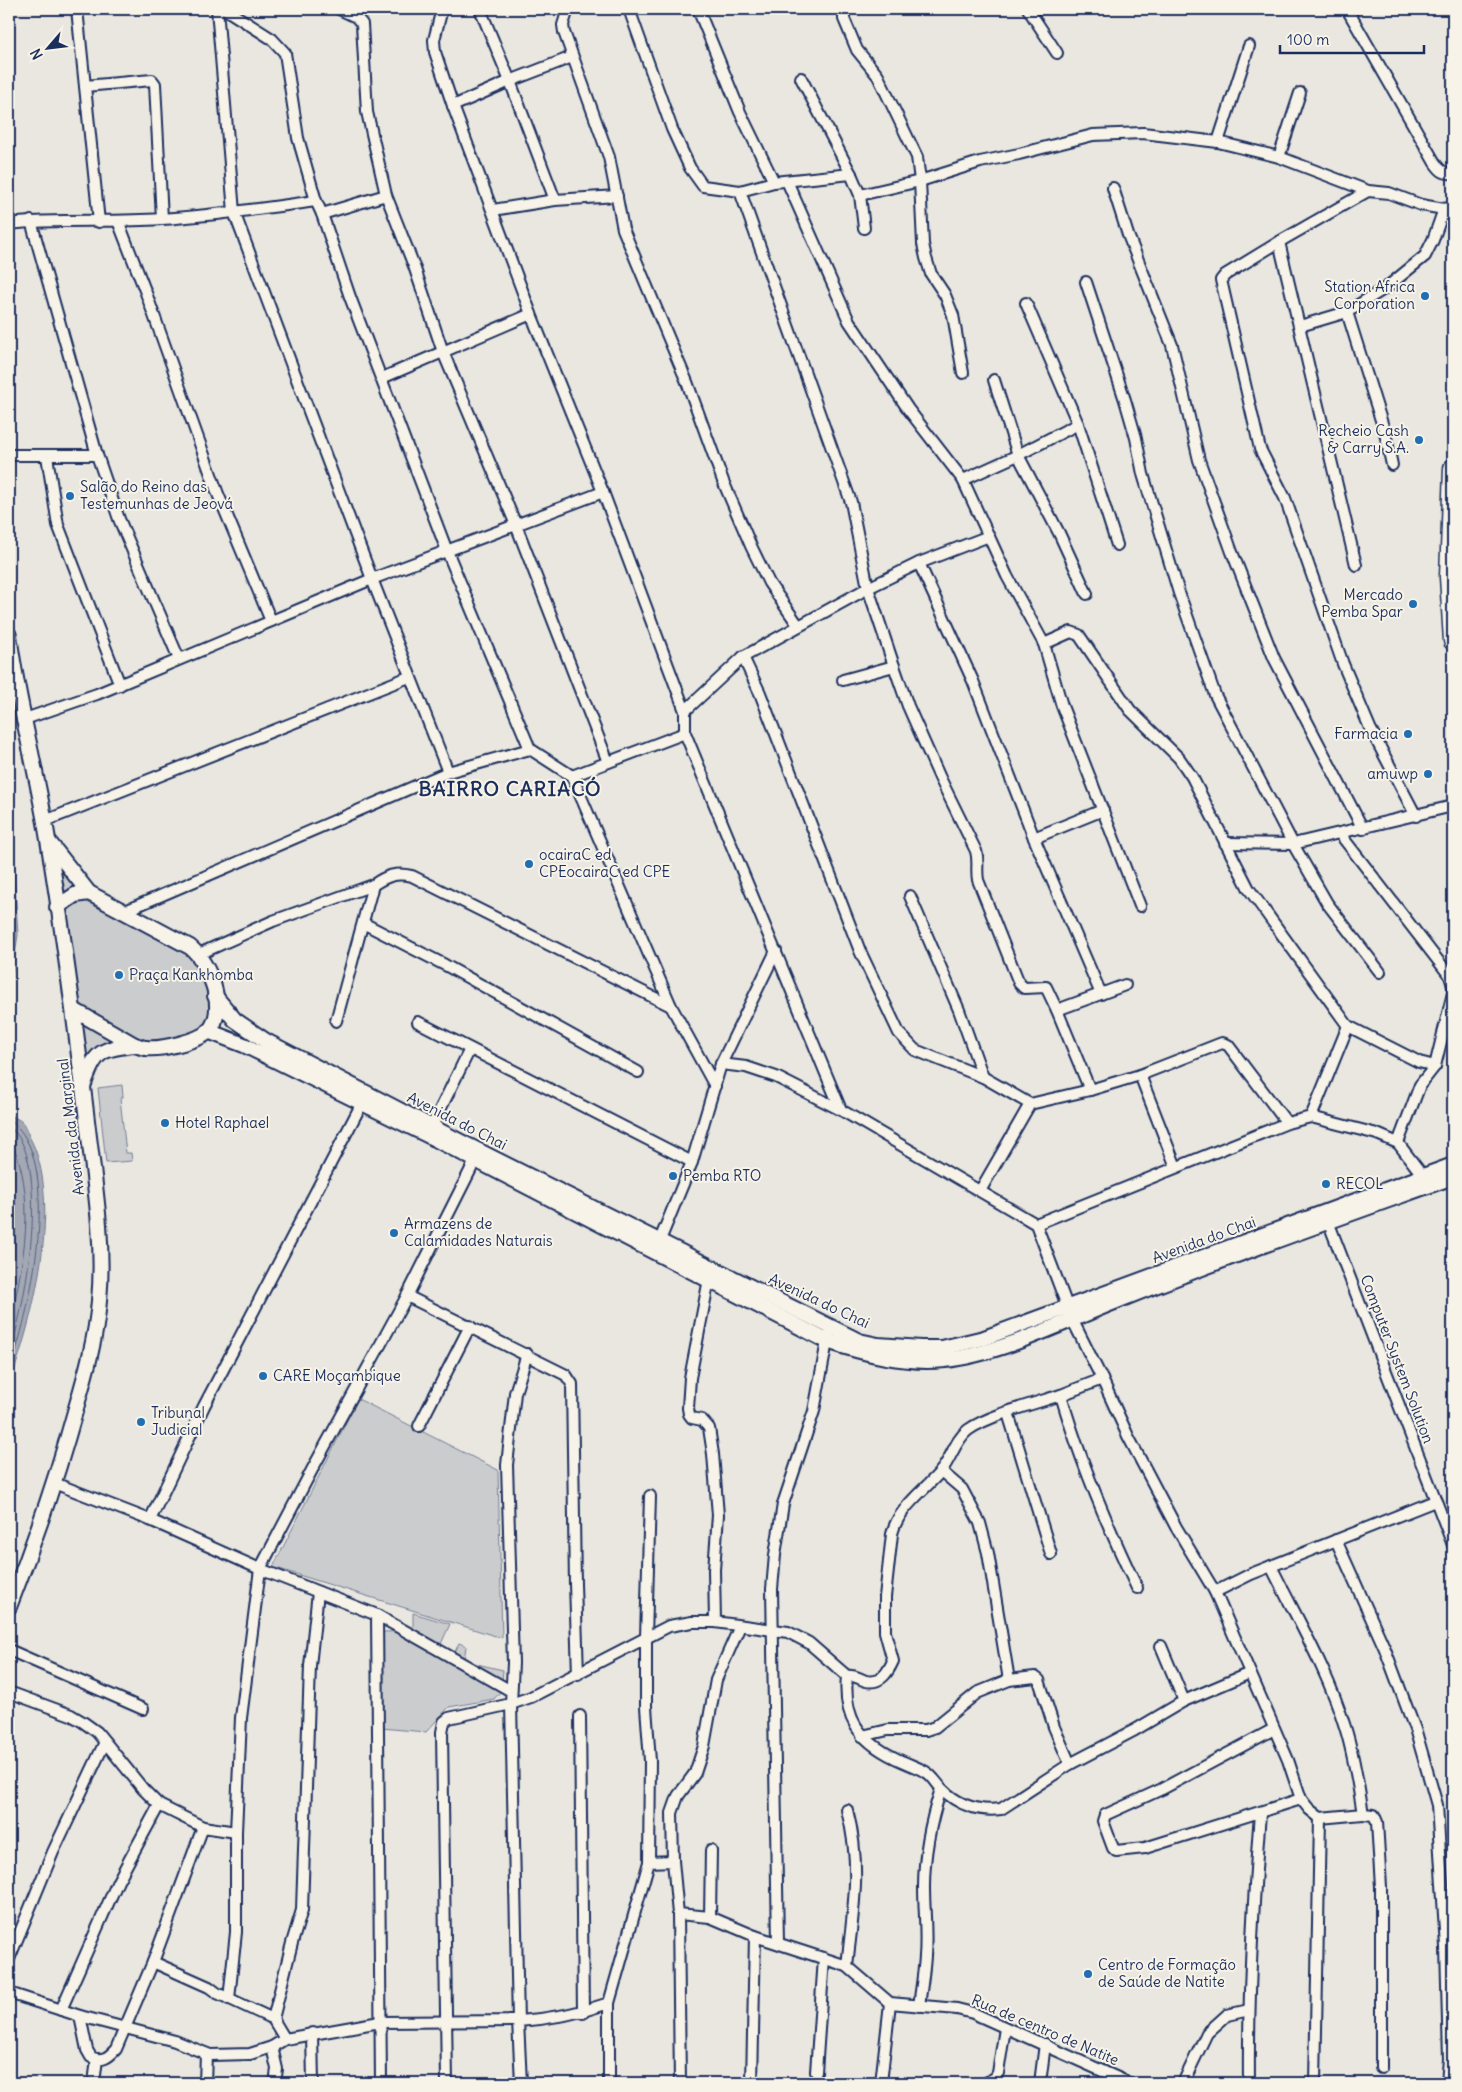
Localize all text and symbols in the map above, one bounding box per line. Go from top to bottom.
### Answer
north arrow [22,22,72,72]
scale bar [1280,22,1423,54]
text: 100 m [1287,30,1329,49]
text: N [26,46,47,63]
place label: Station Africa Corporation [1324,277,1415,313]
marker: Station Africa Corporation [1419,290,1431,302]
place label: Recheio Cash & Carry S.A. [1318,421,1409,457]
marker: Recheio Cash & Carry S.A. [1413,434,1425,446]
place label: Salão do Reino das Testemunhas de Jeová [80,477,234,513]
marker: Salão do Reino das Testemunhas de Jeová [64,490,76,502]
place label: Mercado Pemba Spar [1321,585,1403,621]
marker: Mercado Pemba Spar [1407,598,1419,610]
place label: Farmacia [1334,724,1398,743]
marker: Farmacia [1402,728,1414,740]
place label: amuwp [1367,764,1418,783]
marker: amuwp [1422,768,1434,780]
district label: BAIRRO CARIACÓ [419,776,601,801]
place label: ocairaC ed CPEocairaC ed CPE [539,845,671,881]
marker: ocairaC ed CPEocairaC ed CPE [523,858,535,870]
place label: Praça Kankhomba [129,965,254,984]
marker: Praça Kankhomba [113,969,125,981]
street label: Avenida da Marginal [53,1058,88,1197]
street label: Avenida do Chai [404,1087,510,1154]
place label: Hotel Raphael [175,1113,269,1132]
marker: Hotel Raphael [159,1117,171,1129]
place label: Pemba RTO [683,1166,761,1185]
marker: Pemba RTO [667,1170,679,1182]
place label: RECOL [1336,1174,1384,1193]
marker: RECOL [1320,1178,1332,1190]
street label: Avenida do Chai [1149,1212,1258,1267]
place label: Armazens de Calamidades Naturais [404,1214,553,1250]
marker: Armazens de Calamidades Naturais [388,1227,400,1239]
street label: Avenida do Chai [766,1269,873,1332]
street label: Computer System Solution [1357,1272,1439,1446]
place label: CARE Moçambique [273,1366,401,1385]
marker: CARE Moçambique [257,1370,269,1382]
place label: Tribunal Judicial [151,1403,205,1439]
marker: Tribunal Judicial [135,1416,147,1428]
place label: Centro de Formação de Saúde de Natite [1098,1955,1236,1991]
marker: Centro de Formação de Saúde de Natite [1082,1968,1094,1980]
street label: Rua de centro de Natite [969,1990,1122,2069]

